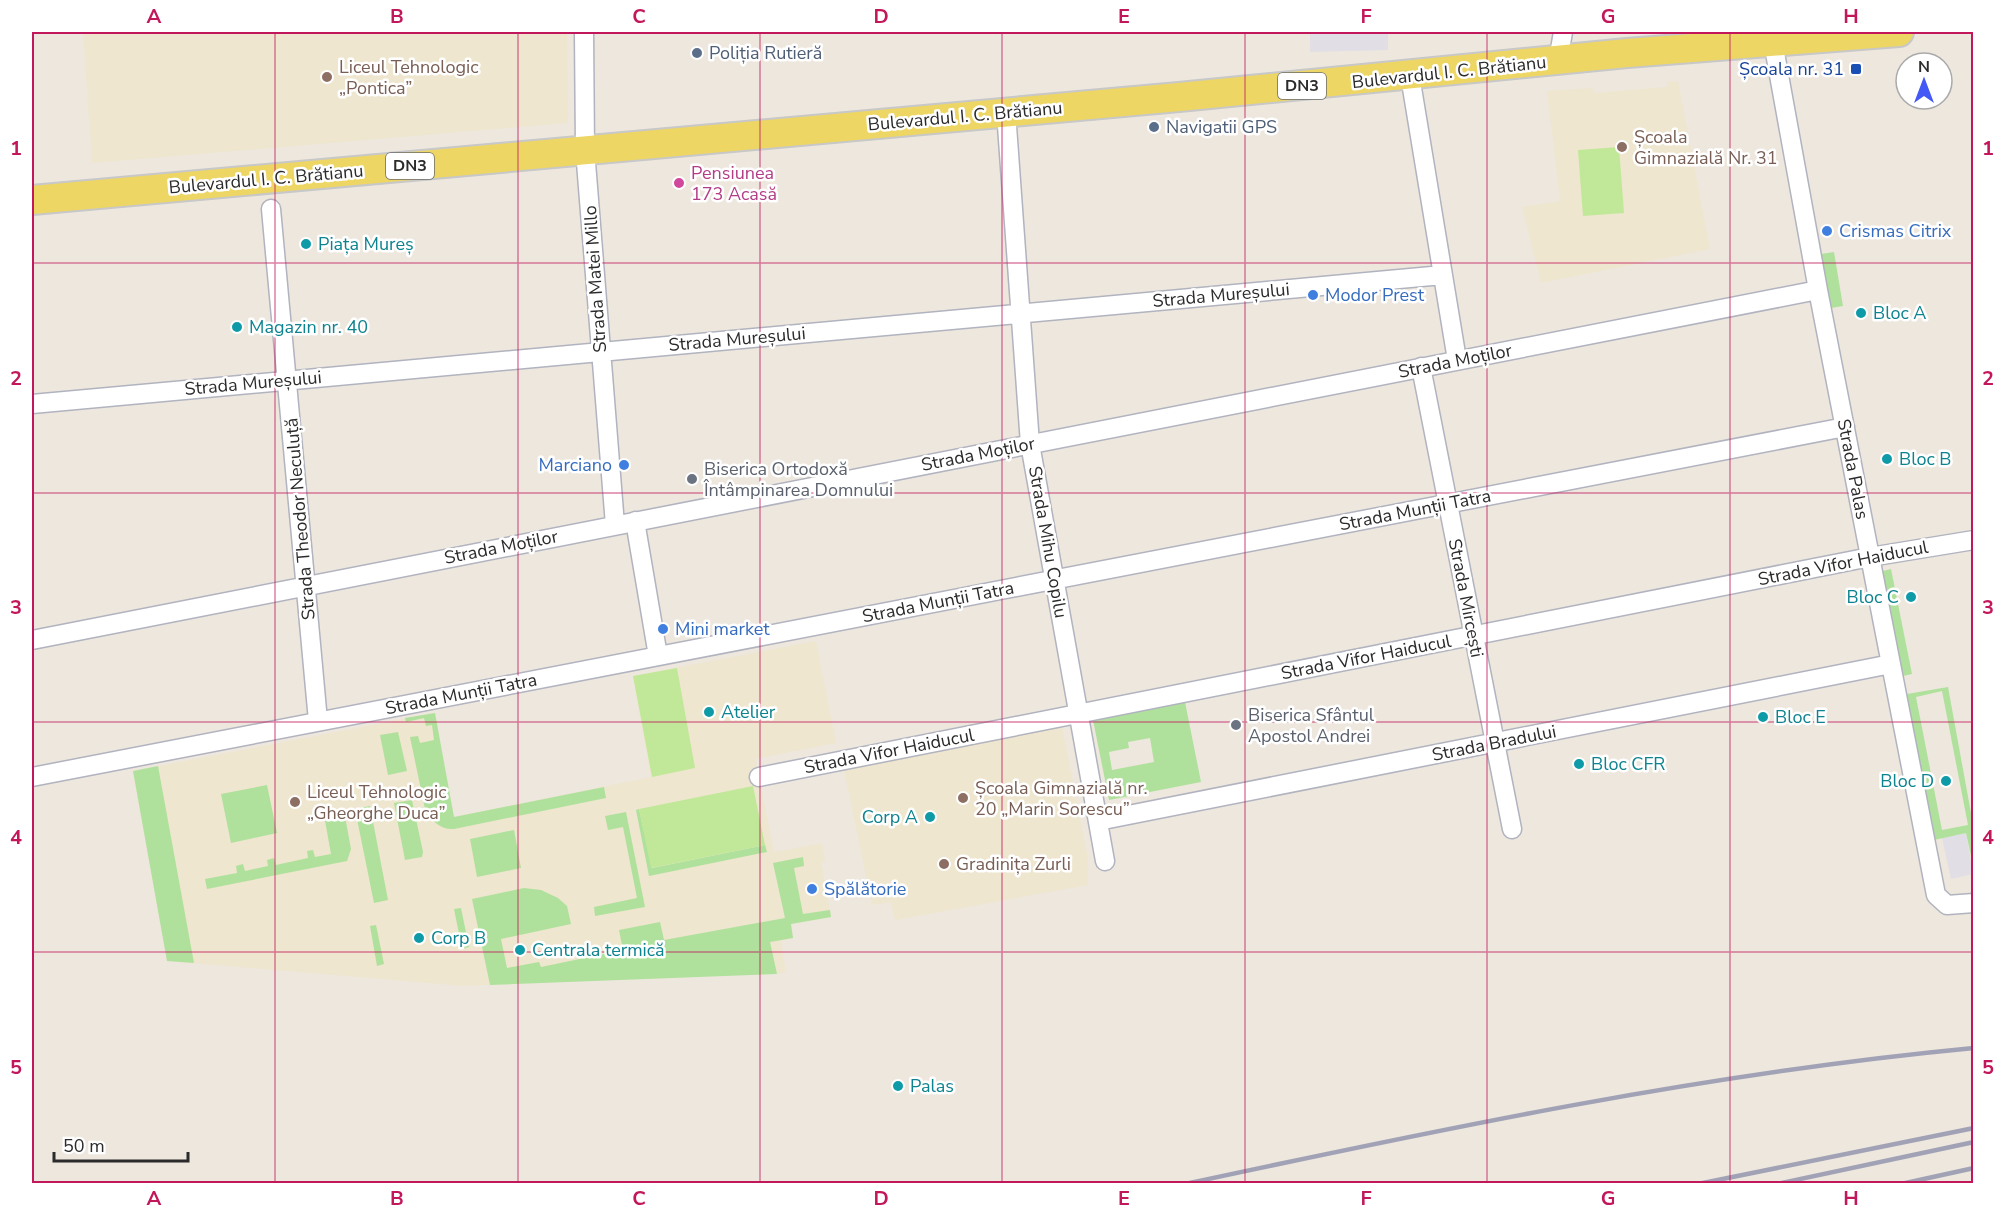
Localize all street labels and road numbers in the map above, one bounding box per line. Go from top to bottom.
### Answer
street label: Bulevardul I. C. Brătianu [1351,50,1547,94]
road number: DN3 [1278,73,1326,99]
street label: Bulevardul I. C. Brătianu [867,96,1063,136]
road number: DN3 [386,153,434,179]
street label: Bulevardul I. C. Brătianu [168,159,364,199]
street label: Strada Matei Millo [578,205,612,353]
street label: Strada Mureșului [1151,277,1291,313]
street label: Strada Mureșului [667,321,807,357]
street label: Strada Moților [1396,338,1514,384]
street label: Strada Mureșului [183,365,323,401]
street label: Strada Theodor Neculuță [279,417,321,621]
street label: Strada Palas [1831,417,1875,521]
street label: Strada Moților [919,431,1037,477]
street label: Strada Mihu Copilu [1023,464,1073,620]
street label: Strada Munții Tatra [1337,484,1493,536]
street label: Strada Moților [442,524,560,570]
street label: Strada Vifor Haiducul [1756,535,1931,591]
street label: Strada Mircești [1443,537,1489,659]
street label: Strada Munții Tatra [860,576,1016,628]
street label: Strada Vifor Haiducul [1279,629,1454,685]
street label: Strada Munții Tatra [383,668,539,720]
street label: Strada Bradului [1430,719,1558,767]
street label: Strada Vifor Haiducul [802,723,977,779]

